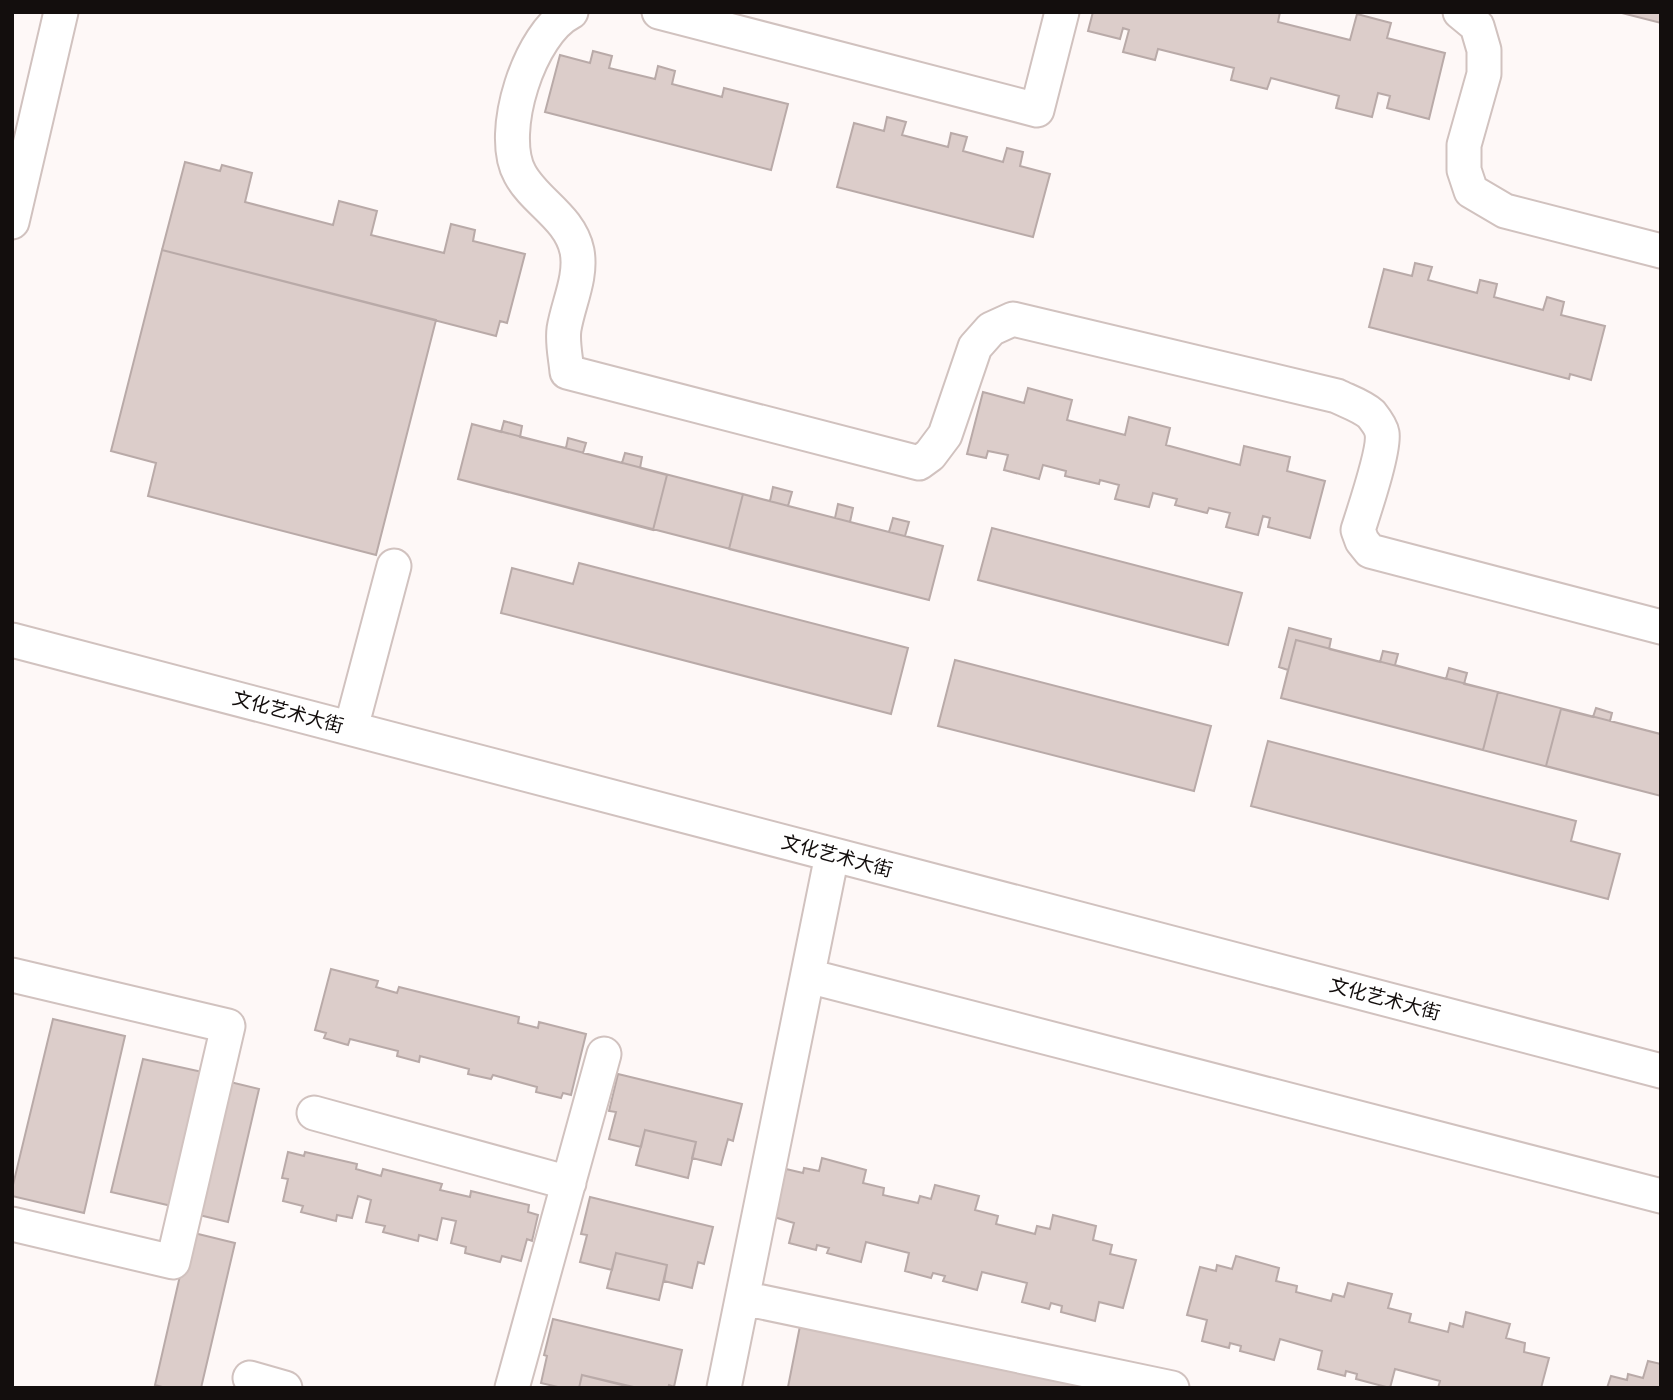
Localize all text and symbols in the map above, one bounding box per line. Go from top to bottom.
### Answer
street label: 文化艺术大街 [230,686,346,738]
street label: 文化艺术大街 [779,830,895,882]
street label: 文化艺术大街 [1327,973,1443,1025]

